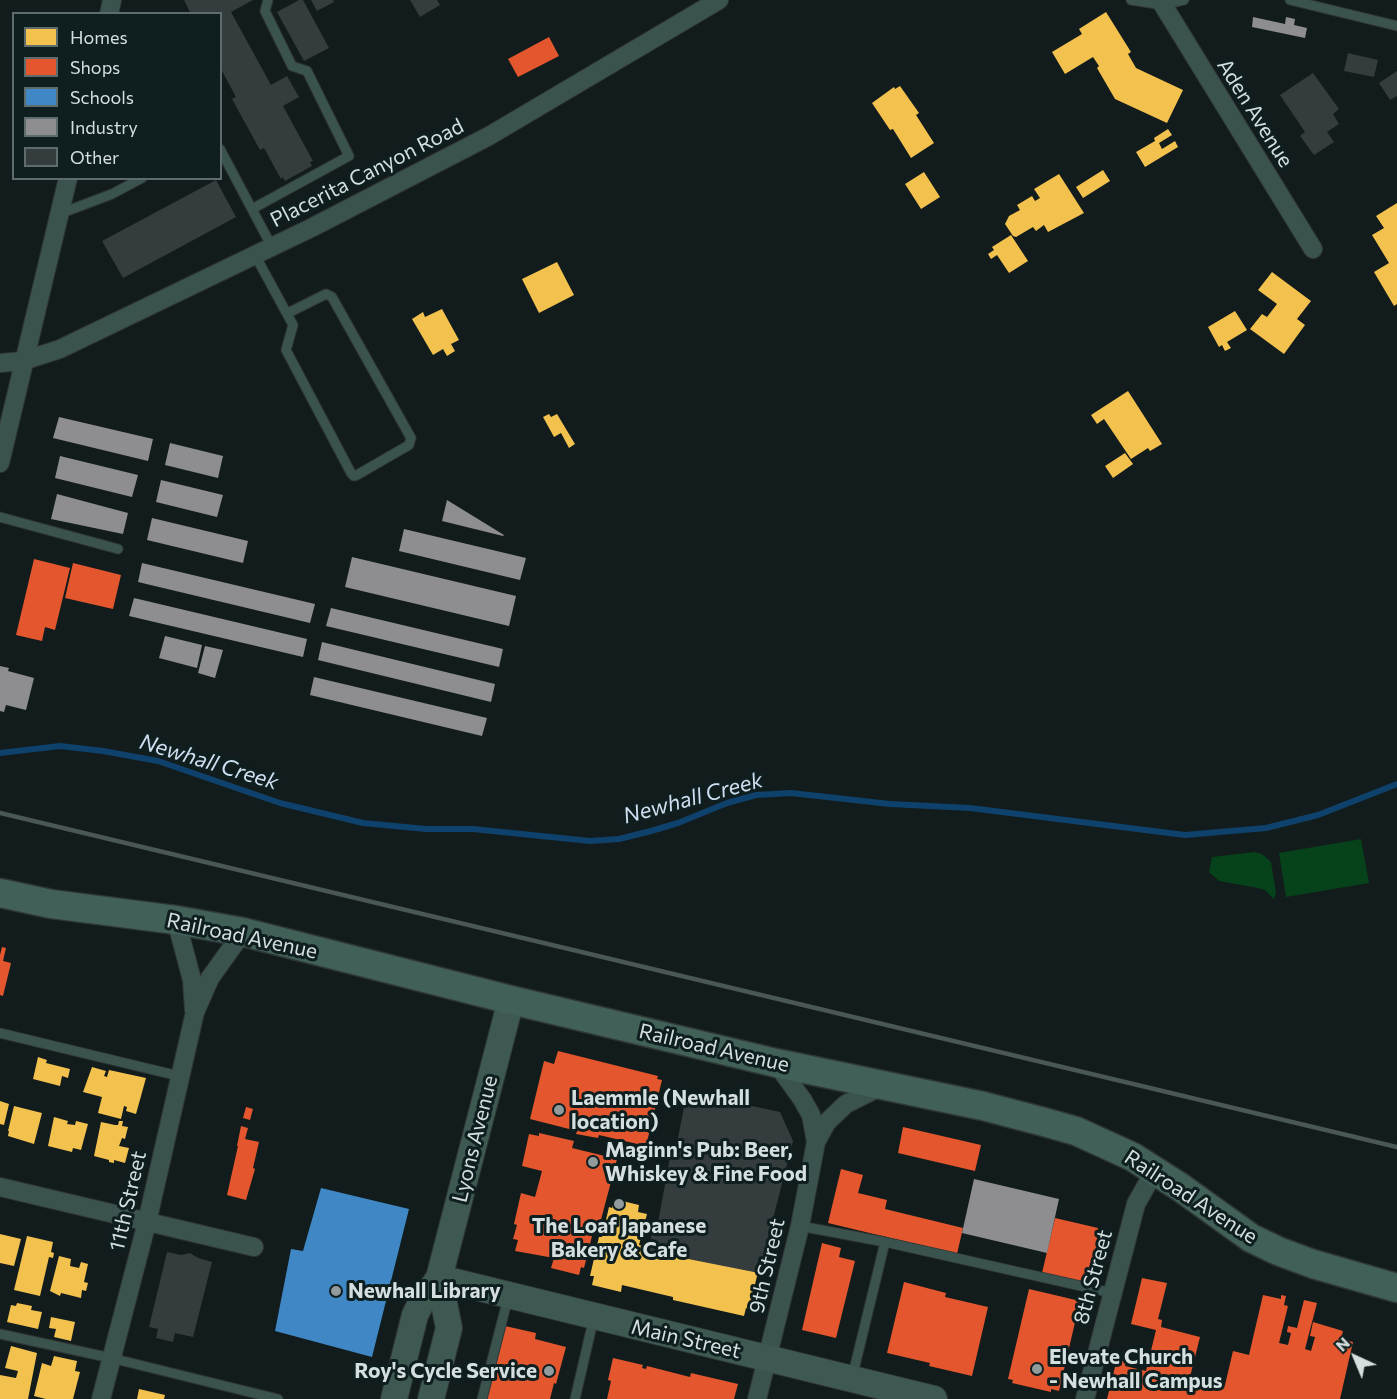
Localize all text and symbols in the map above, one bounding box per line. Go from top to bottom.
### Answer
legend [12,12,222,180]
text: Homes [70,26,128,48]
street label: Aden Avenue [1212,54,1298,172]
text: Shops [70,56,120,78]
text: Schools [70,86,134,108]
street label: Placerita Canyon Road [266,113,468,233]
text: Industry [70,116,138,138]
text: Other [70,146,119,168]
water label: Newhall Creek [136,728,282,796]
water label: Newhall Creek [620,767,766,829]
street label: Railroad Avenue [164,908,320,964]
street label: Railroad Avenue [636,1018,792,1078]
street label: Lyons Avenue [447,1073,503,1205]
place label: Laemmle (Newhall location) [571,1085,750,1135]
marker: Laemmle (Newhall location) [552,1103,566,1117]
place label: Maginn's Pub: Beer, Whiskey & Fine Food [605,1137,807,1187]
street label: Railroad Avenue [1120,1145,1262,1249]
street label: 11th Street [104,1148,152,1254]
marker: Maginn's Pub: Beer, Whiskey & Fine Food [586,1155,600,1169]
marker: The Loaf Japanese Bakery & Cafe [612,1197,626,1211]
place label: The Loaf Japanese Bakery & Cafe [532,1213,706,1263]
street label: 9th Street [744,1216,790,1316]
street label: 8th Street [1068,1227,1118,1327]
place label: Newhall Library [348,1278,501,1304]
marker: Newhall Library [329,1284,343,1298]
street label: Main Street [629,1314,743,1364]
north arrow [1325,1327,1385,1387]
text: N [1331,1333,1353,1355]
place label: Elevate Church - Newhall Campus [1049,1344,1222,1394]
place label: Roy's Cycle Service [354,1358,537,1384]
marker: Elevate Church - Newhall Campus [1030,1362,1044,1376]
marker: Roy's Cycle Service [542,1364,556,1378]

